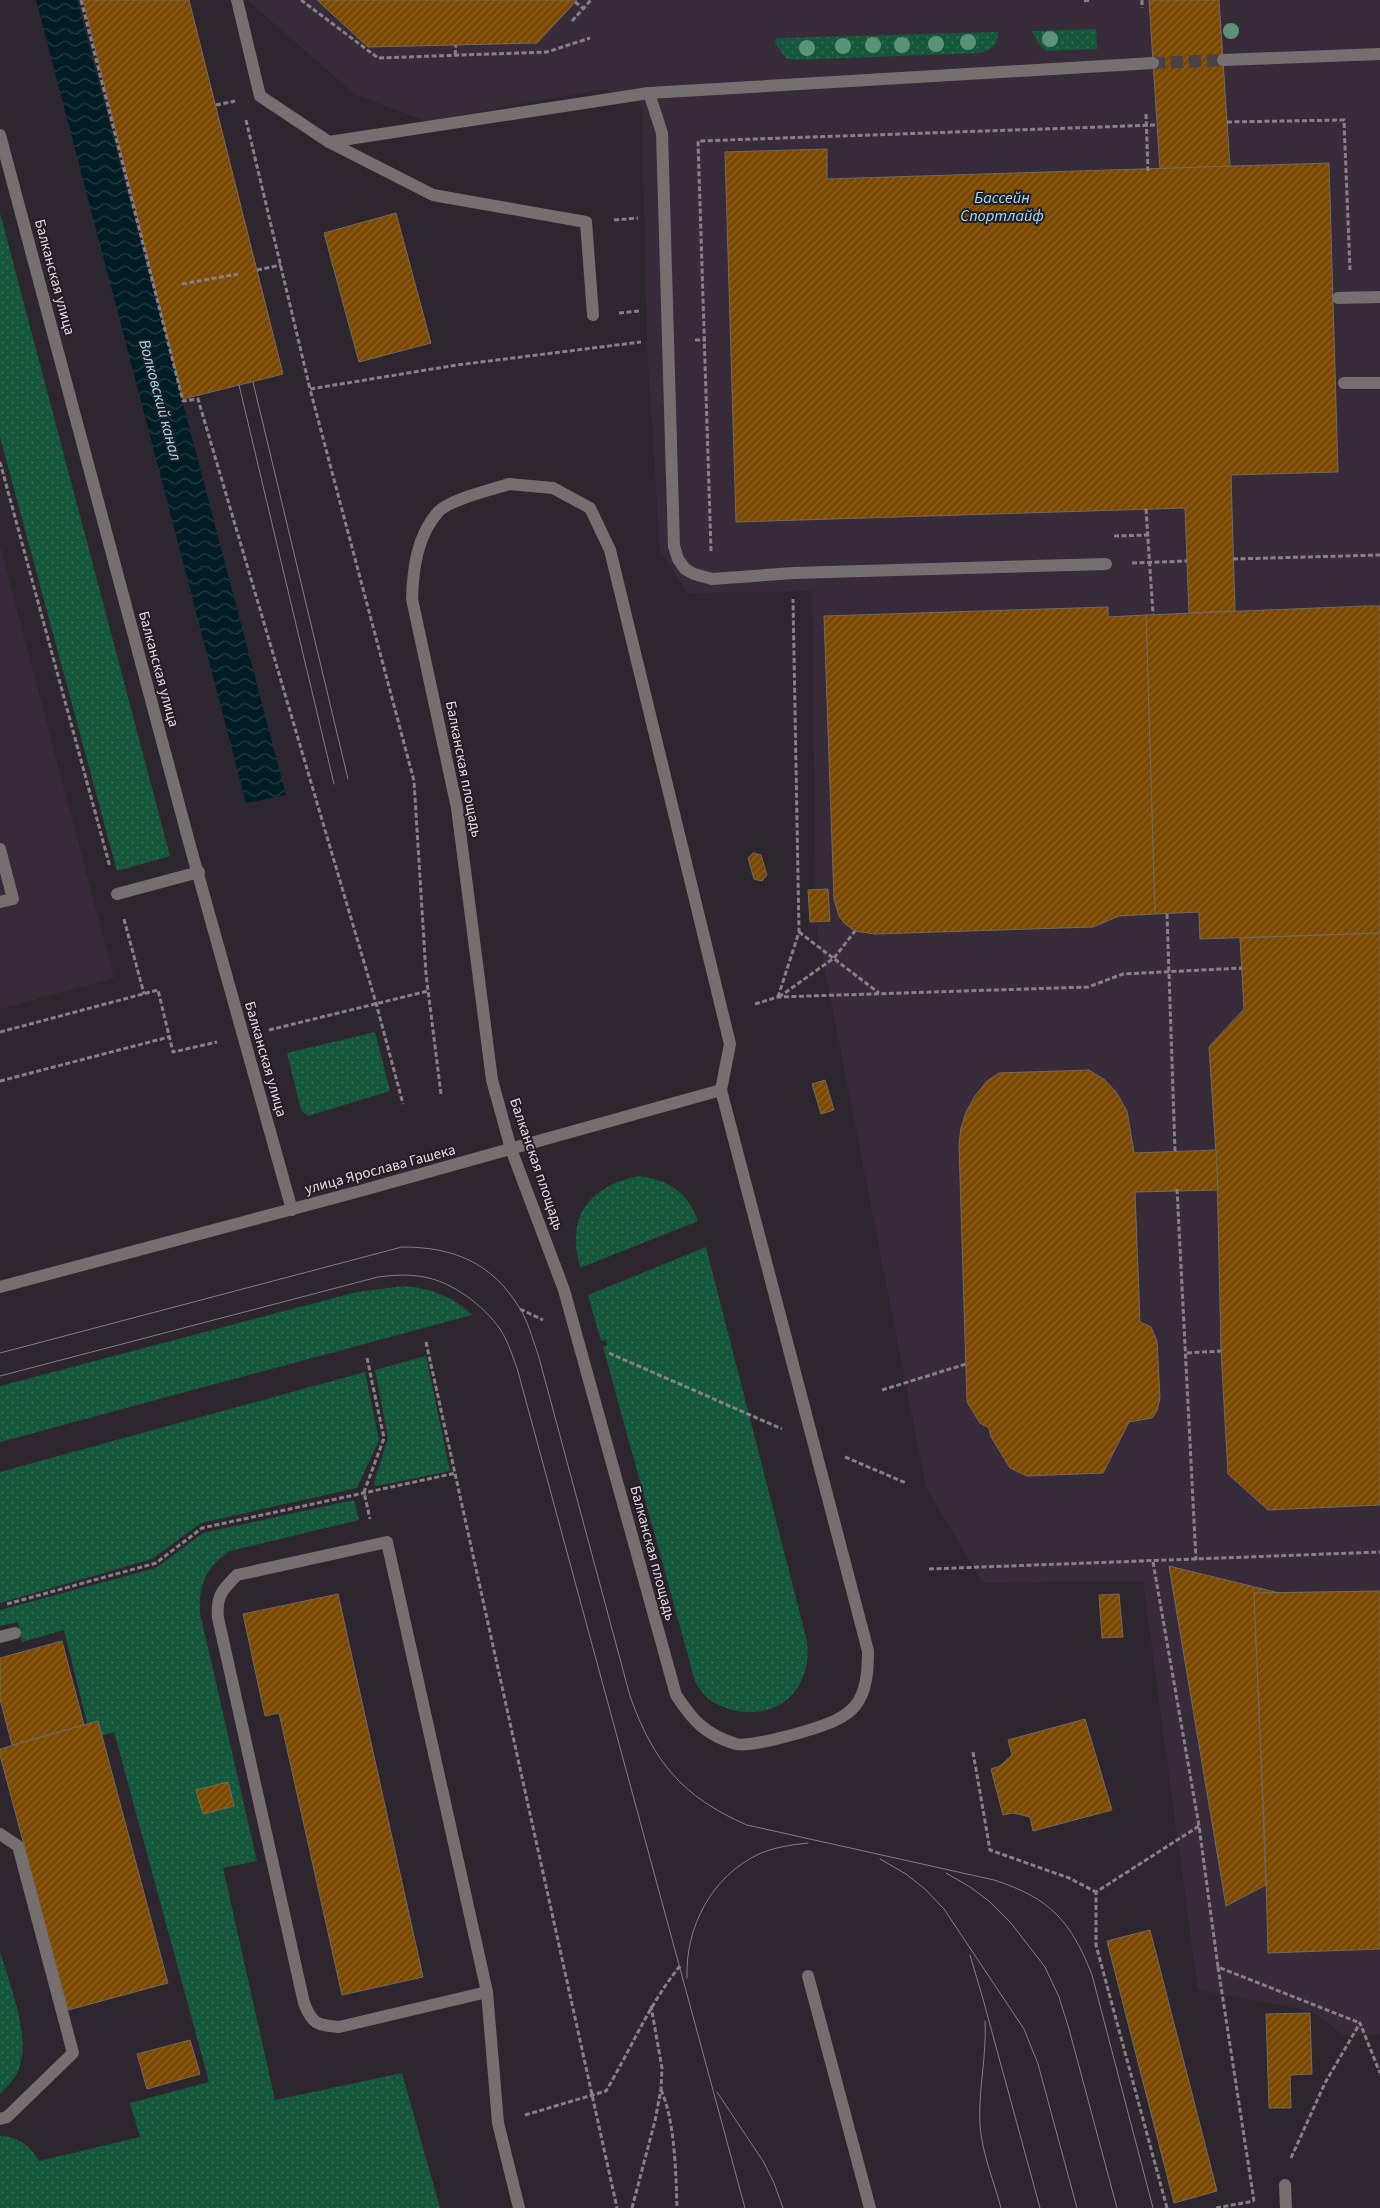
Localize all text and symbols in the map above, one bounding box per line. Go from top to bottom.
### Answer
water label: Бассейн Спортлайф [960,187,1044,227]
street label: Балканская улица [29,217,80,337]
water label: Волковский канал [133,337,187,463]
street label: Балканская улица [133,609,184,729]
street label: Балканская площадь [440,699,487,839]
street label: Балканская улица [239,999,292,1119]
street label: Балканская площадь [504,1095,569,1233]
street label: улица Ярослава Гашека [302,1139,458,1200]
street label: Балканская площадь [624,1483,681,1623]

